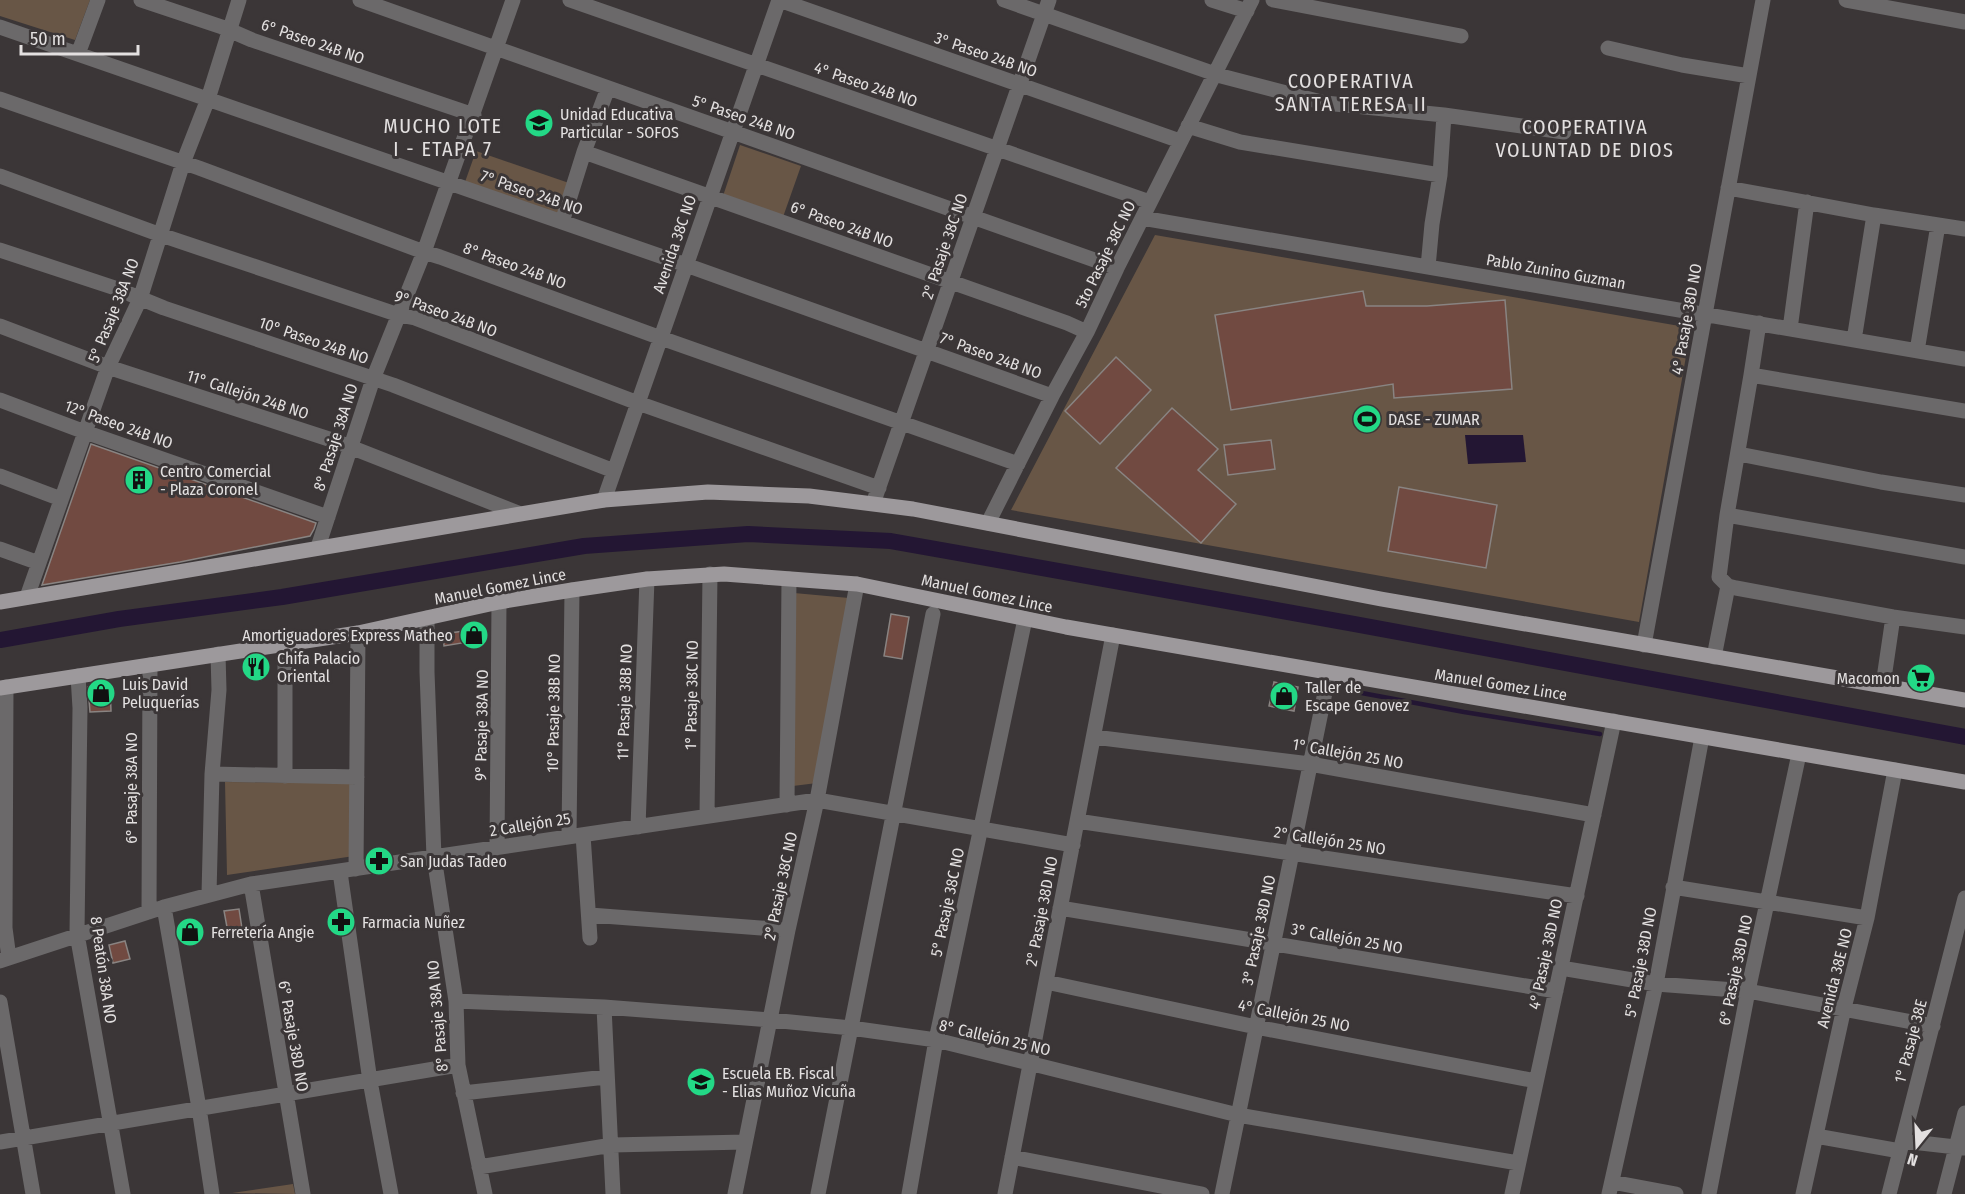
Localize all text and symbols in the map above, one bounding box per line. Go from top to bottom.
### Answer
street label: 6° Paseo 24B NO [259,15,367,68]
scale bar [21,18,138,56]
text: 50 m [30,28,66,50]
street label: 3° Paseo 24B NO [932,28,1040,81]
street label: 4° Paseo 24B NO [812,58,920,111]
district label: COOPERATIVA SANTA TERESA II [1275,69,1427,116]
street label: 5° Paseo 24B NO [690,91,798,144]
place label: Unidad Educativa Particular - SOFOS [560,105,679,142]
school or university icon: Unidad Educativa Particular - SOFOS [523,107,555,139]
district label: MUCHO LOTE I - ETAPA 7 [384,114,502,161]
district label: COOPERATIVA VOLUNTAD DE DIOS [1495,115,1675,162]
street label: 7° Paseo 24B NO [478,166,585,219]
street label: 2° Pasaje 38C NO [917,191,971,302]
street label: Avenida 38C NO [649,192,700,296]
street label: 6° Paseo 24B NO [788,197,896,252]
street label: 5to Pasaje 38C NO [1071,198,1140,311]
street label: 8° Paseo 24B NO [461,238,569,293]
street label: Pablo Zunino Guzman [1485,250,1627,293]
street label: 5° Pasaje 38A NO [84,255,143,365]
street label: 4° Pasaje 38D NO [1667,262,1706,376]
street label: 9° Paseo 24B NO [392,286,500,341]
street label: 10° Paseo 24B NO [256,313,371,368]
street label: 7° Paseo 24B NO [937,328,1044,383]
street label: 11° Callejón 24B NO [185,366,311,423]
street label: 8° Pasaje 38A NO [309,381,362,493]
street label: 12° Paseo 24B NO [62,396,175,453]
sports icon: DASE - ZUMAR [1351,403,1383,435]
place label: DASE - ZUMAR [1388,410,1480,429]
place label: Centro Comercial - Plaza Coronel [160,462,271,499]
building icon: Centro Comercial - Plaza Coronel [123,464,155,496]
street label: Manuel Gomez Lince [433,564,568,609]
street label: Manuel Gomez Lince [920,570,1054,617]
shop icon: Amortiguadores Express Matheo [458,619,490,651]
place label: Amortiguadores Express Matheo [242,626,453,645]
street label: 1° Pasaje 38C NO [681,640,702,750]
street label: 11° Pasaje 38B NO [613,644,636,761]
place label: Chifa Palacio Oriental [277,649,360,686]
restaurant icon: Chifa Palacio Oriental [240,651,272,683]
street label: 10° Pasaje 38B NO [543,654,564,773]
supermarket icon: Macomon [1905,662,1937,694]
street label: Manuel Gomez Lince [1433,665,1569,704]
street label: 9° Pasaje 38A NO [471,669,492,781]
place label: Macomon [1837,669,1900,688]
place label: Luis David Peluquerías [122,675,200,712]
shop icon: Luis David Peluquerías [85,677,117,709]
place label: Taller de Escape Genovez [1305,678,1409,715]
shop icon: Taller de Escape Genovez [1268,680,1300,712]
street label: 6° Pasaje 38A NO [122,732,141,844]
street label: 1° Callejón 25 NO [1291,734,1405,773]
street label: 2 Callejón 25 [488,809,572,840]
street label: 2° Callejón 25 NO [1273,822,1387,859]
street label: 2° Pasaje 38C NO [760,830,801,942]
pharmacy icon: San Judas Tadeo [363,845,395,877]
street label: 5° Pasaje 38C NO [927,846,968,958]
place label: San Judas Tadeo [400,852,507,871]
street label: 2° Pasaje 38D NO [1022,854,1061,968]
street label: 3° Pasaje 38D NO [1238,873,1279,987]
street label: 4° Pasaje 38D NO [1525,897,1566,1011]
street label: 5° Pasaje 38D NO [1620,905,1660,1019]
pharmacy icon: Farmacia Nuñez [325,906,357,938]
place label: Farmacia Nuñez [362,913,465,932]
street label: 6° Pasaje 38D NO [1715,913,1756,1027]
street label: 8 Peatón 38A NO [87,915,120,1025]
shop icon: Ferretería Angie [174,916,206,948]
street label: 3° Callejón 25 NO [1290,919,1404,958]
place label: Ferretería Angie [211,923,314,942]
street label: Avenida 38E NO [1813,926,1856,1030]
street label: 8° Pasaje 38A NO [423,959,452,1072]
street label: 6° Pasaje 38D NO [274,979,313,1093]
street label: 4° Callejón 25 NO [1236,995,1351,1036]
street label: 1° Pasaje 38E [1890,997,1931,1085]
street label: 8° Callejón 25 NO [937,1015,1052,1060]
place label: Escuela EB. Fiscal - Elias Muñoz Vicuña [722,1064,856,1101]
school or university icon: Escuela EB. Fiscal - Elias Muñoz Vicuña [685,1066,717,1098]
north arrow [1887,1116,1947,1176]
text: N [1905,1149,1920,1170]

